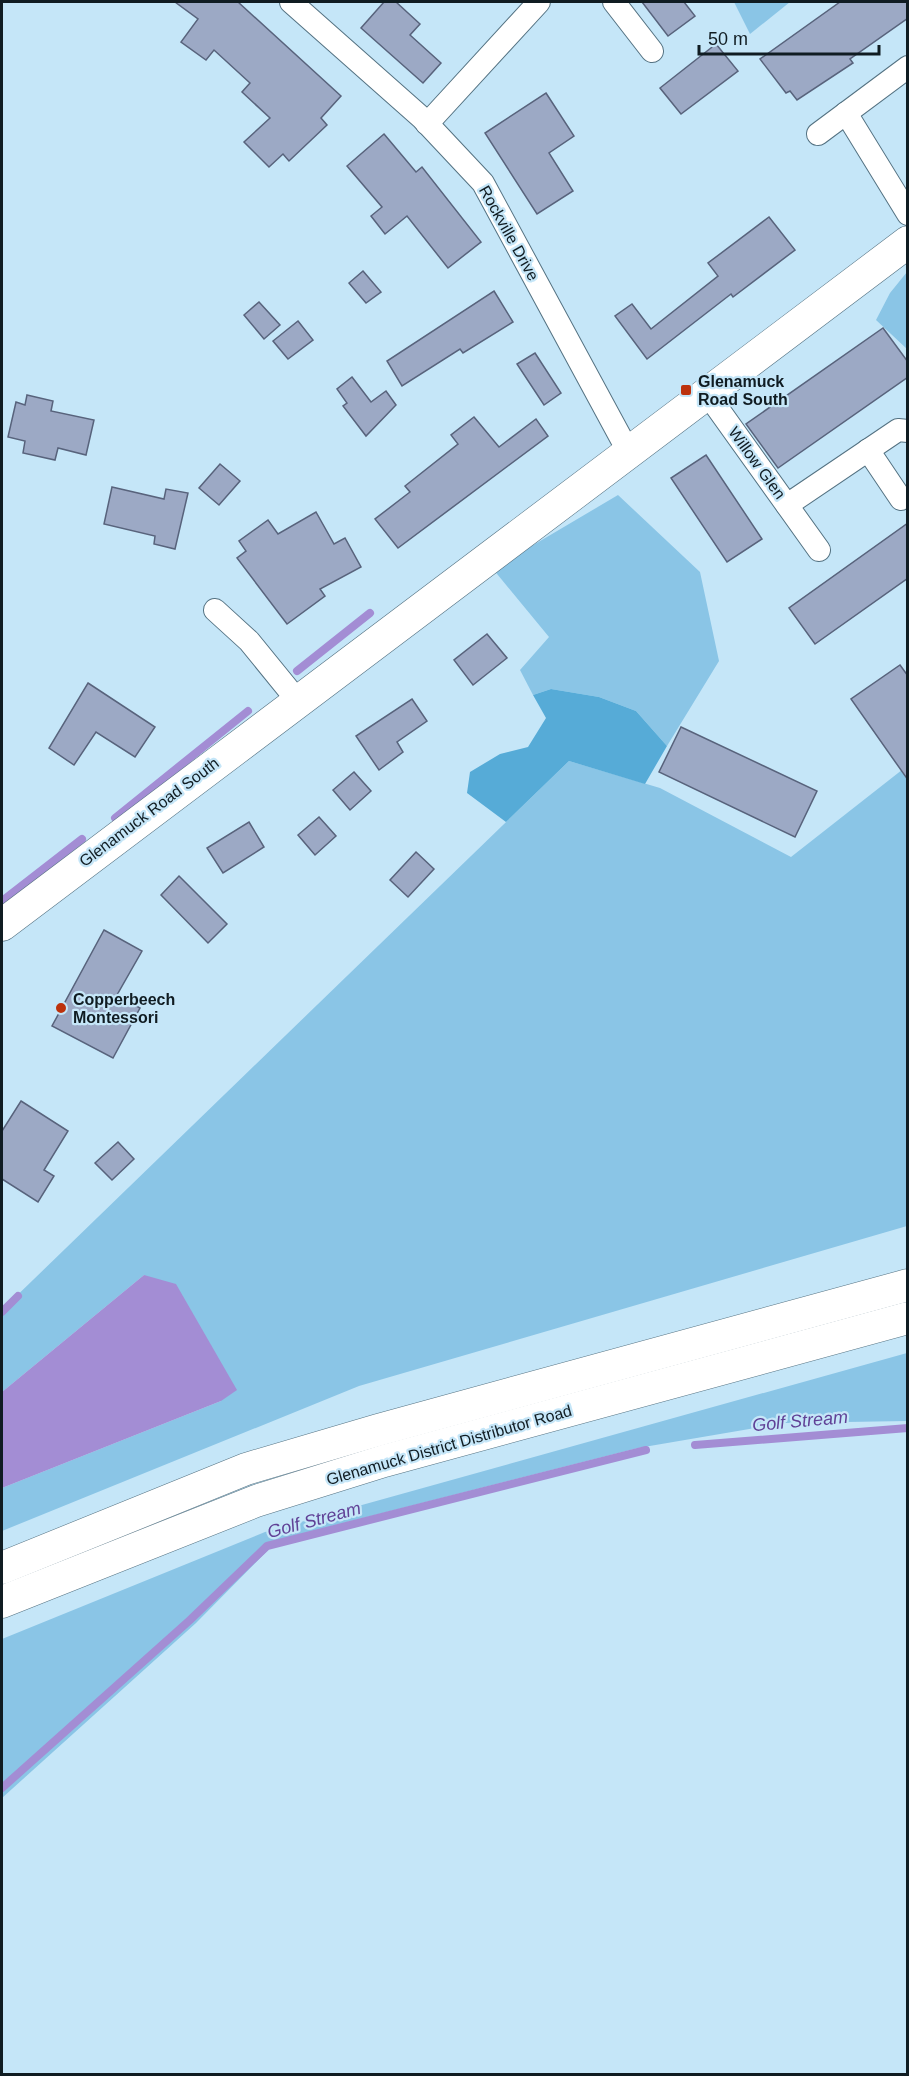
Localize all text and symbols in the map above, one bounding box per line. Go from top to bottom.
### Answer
scale bar [699,18,879,56]
text: 50 m [708,29,748,49]
street label: Rockville Drive [476,183,542,283]
place label: Glenamuck Road South [698,373,788,408]
marker: Glenamuck Road South [679,383,693,397]
street label: Willow Glen [725,424,789,502]
street label: Glenamuck Road South [76,754,222,870]
place label: Copperbeech Montessori [73,991,175,1026]
marker: Copperbeech Montessori [54,1001,68,1015]
street label: Glenamuck District Distributor Road [324,1402,574,1488]
water label: Golf Stream [751,1407,849,1435]
water label: Golf Stream [265,1498,363,1542]

